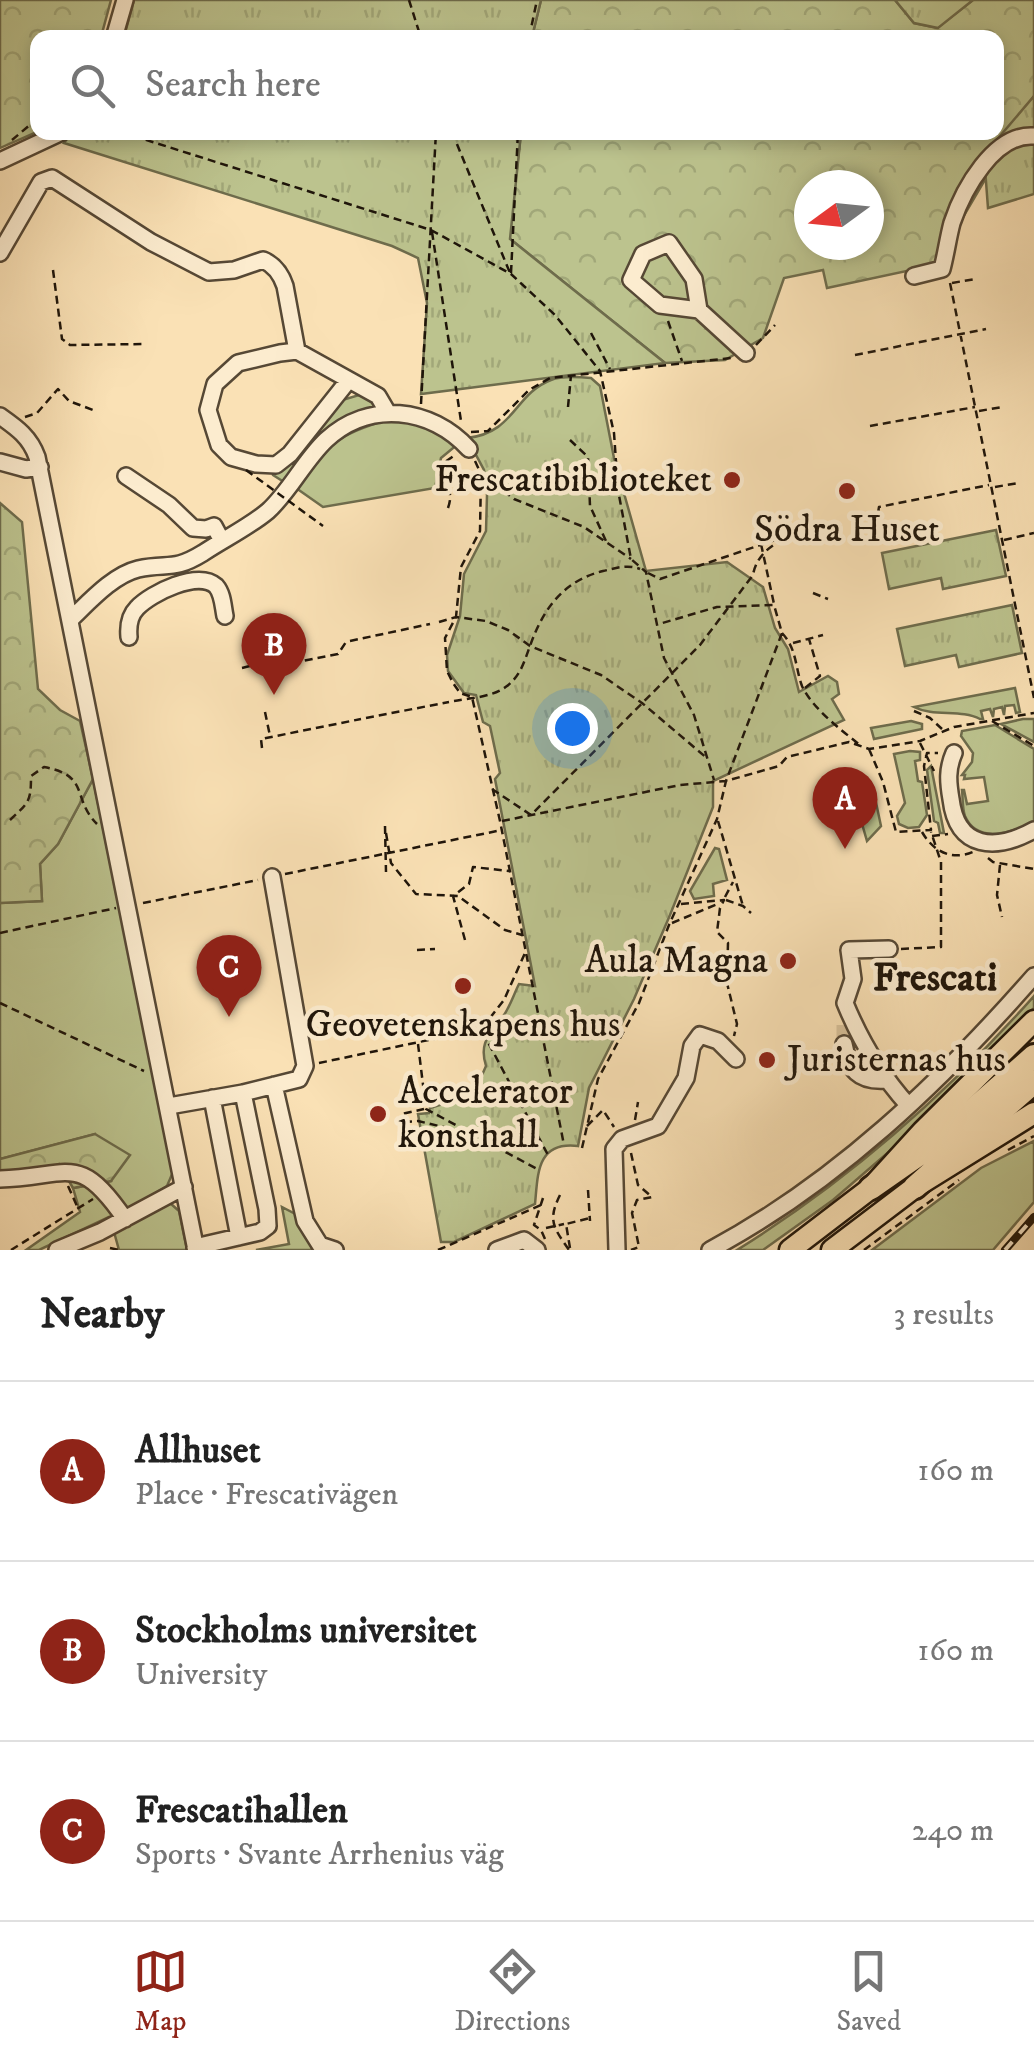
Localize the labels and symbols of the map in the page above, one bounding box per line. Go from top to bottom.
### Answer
north arrow [794,170,884,260]
place label: Frescatibiblioteket [434,456,712,504]
marker: Frescatibiblioteket [721,469,743,491]
marker: Södra Huset [836,480,858,502]
place label: Södra Huset [754,506,940,554]
pin: B [242,612,306,695]
your location [547,703,598,754]
pin: A [812,766,878,849]
pin: C [196,934,262,1017]
place label: Aula Magna [584,937,768,985]
marker: Aula Magna [777,950,799,972]
district label: Frescati [873,954,997,1004]
marker: Geovetenskapens hus [452,975,474,997]
place label: Geovetenskapens hus [306,1001,620,1049]
place label: Juristernas hus [784,1036,1006,1084]
marker: Juristernas hus [756,1049,778,1071]
place label: Accelerator konsthall [398,1068,573,1160]
marker: Accelerator konsthall [367,1103,389,1125]

